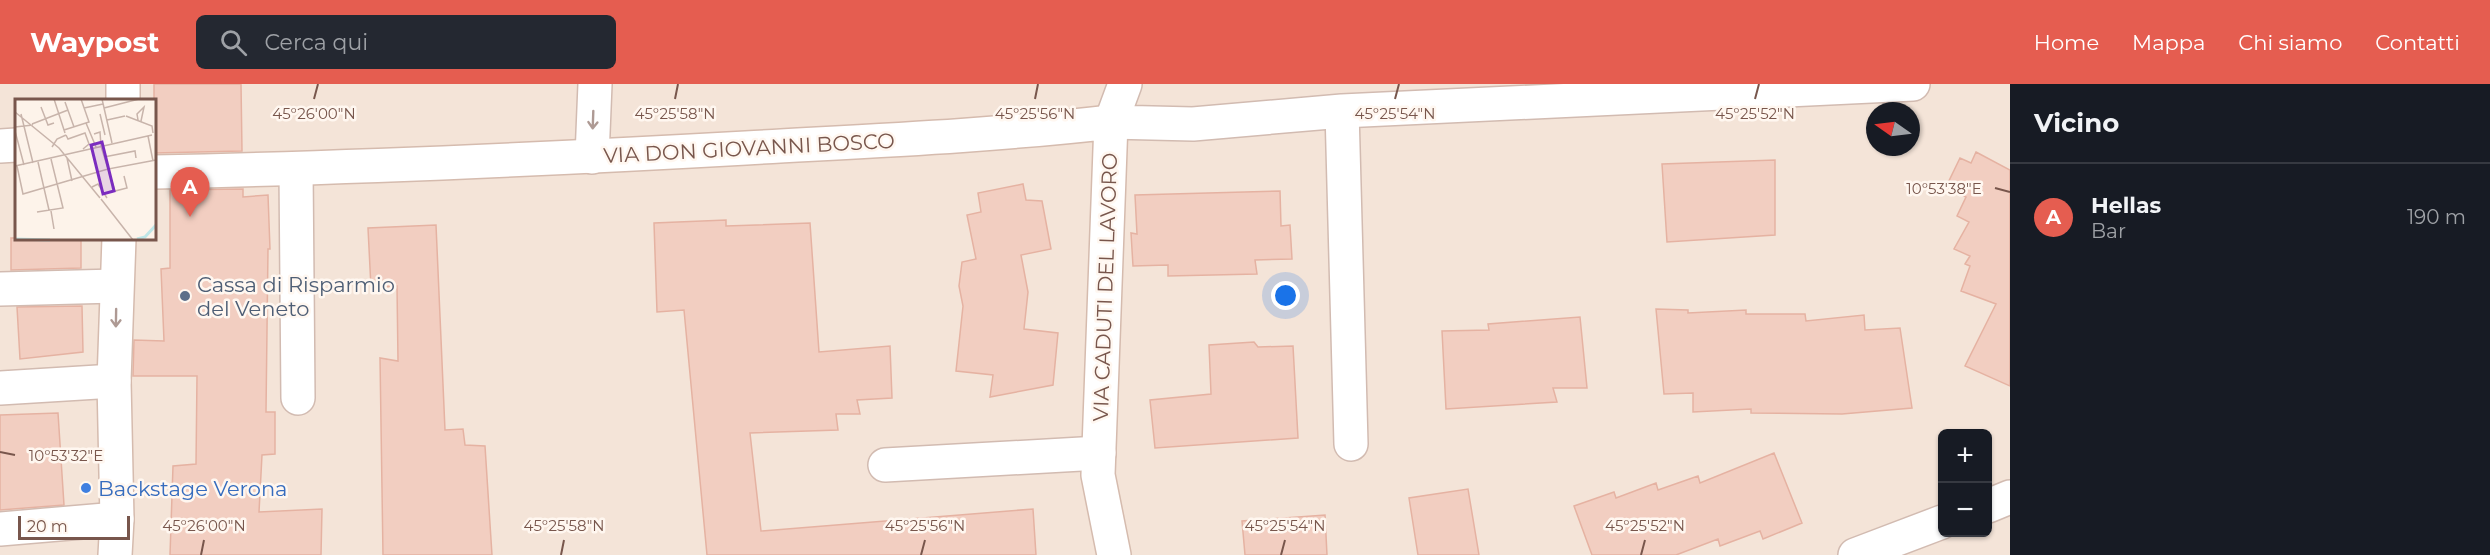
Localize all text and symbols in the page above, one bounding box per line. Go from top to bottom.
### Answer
search box [196,15,616,69]
text: Waypost [30,25,160,59]
icon: search [217,26,250,59]
text: Cerca qui [265,29,368,56]
text: Home [2034,30,2099,55]
text: Mappa [2132,30,2205,55]
text: Chi siamo [2238,30,2342,55]
text: Contatti [2375,30,2460,55]
inset map [15,99,156,240]
north arrow [1866,102,1920,156]
text: 45°26'00"N [272,104,356,123]
text: 45°25'58"N [635,104,715,123]
text: 45°25'56"N [995,104,1075,123]
text: 45°25'54"N [1355,104,1435,123]
text: 45°25'52"N [1715,104,1795,123]
text: Vicino [2034,107,2119,139]
one-way arrow [588,110,599,130]
street label: VIA DON GIOVANNI BOSCO [603,128,895,168]
street label: VIA CADUTI DEL LAVORO [1088,152,1122,422]
pin: A [170,168,210,217]
text: 10°53'38"E [1906,179,1982,198]
text: Hellas [2091,192,2161,219]
text: A [2046,205,2061,229]
text: 190 m [2407,205,2466,229]
text: Bar [2091,219,2126,243]
place label: Cassa di Risparmio del Veneto [197,272,395,321]
your location [1271,281,1300,310]
marker: Cassa di Risparmio del Veneto [178,289,192,303]
one-way arrow [110,307,121,327]
map controls [1938,429,1992,537]
button: + [1938,429,1992,483]
text: 10°53'32"E [29,446,103,465]
place label: Backstage Verona [98,476,288,501]
marker: Backstage Verona [79,481,93,495]
button: − [1938,483,1992,537]
scale bar [18,513,130,540]
text: 45°26'00"N [162,516,246,535]
text: 45°25'58"N [524,516,604,535]
text: 45°25'56"N [885,516,965,535]
text: 45°25'54"N [1245,516,1325,535]
text: 45°25'52"N [1605,516,1685,535]
text: 20 m [27,517,68,536]

